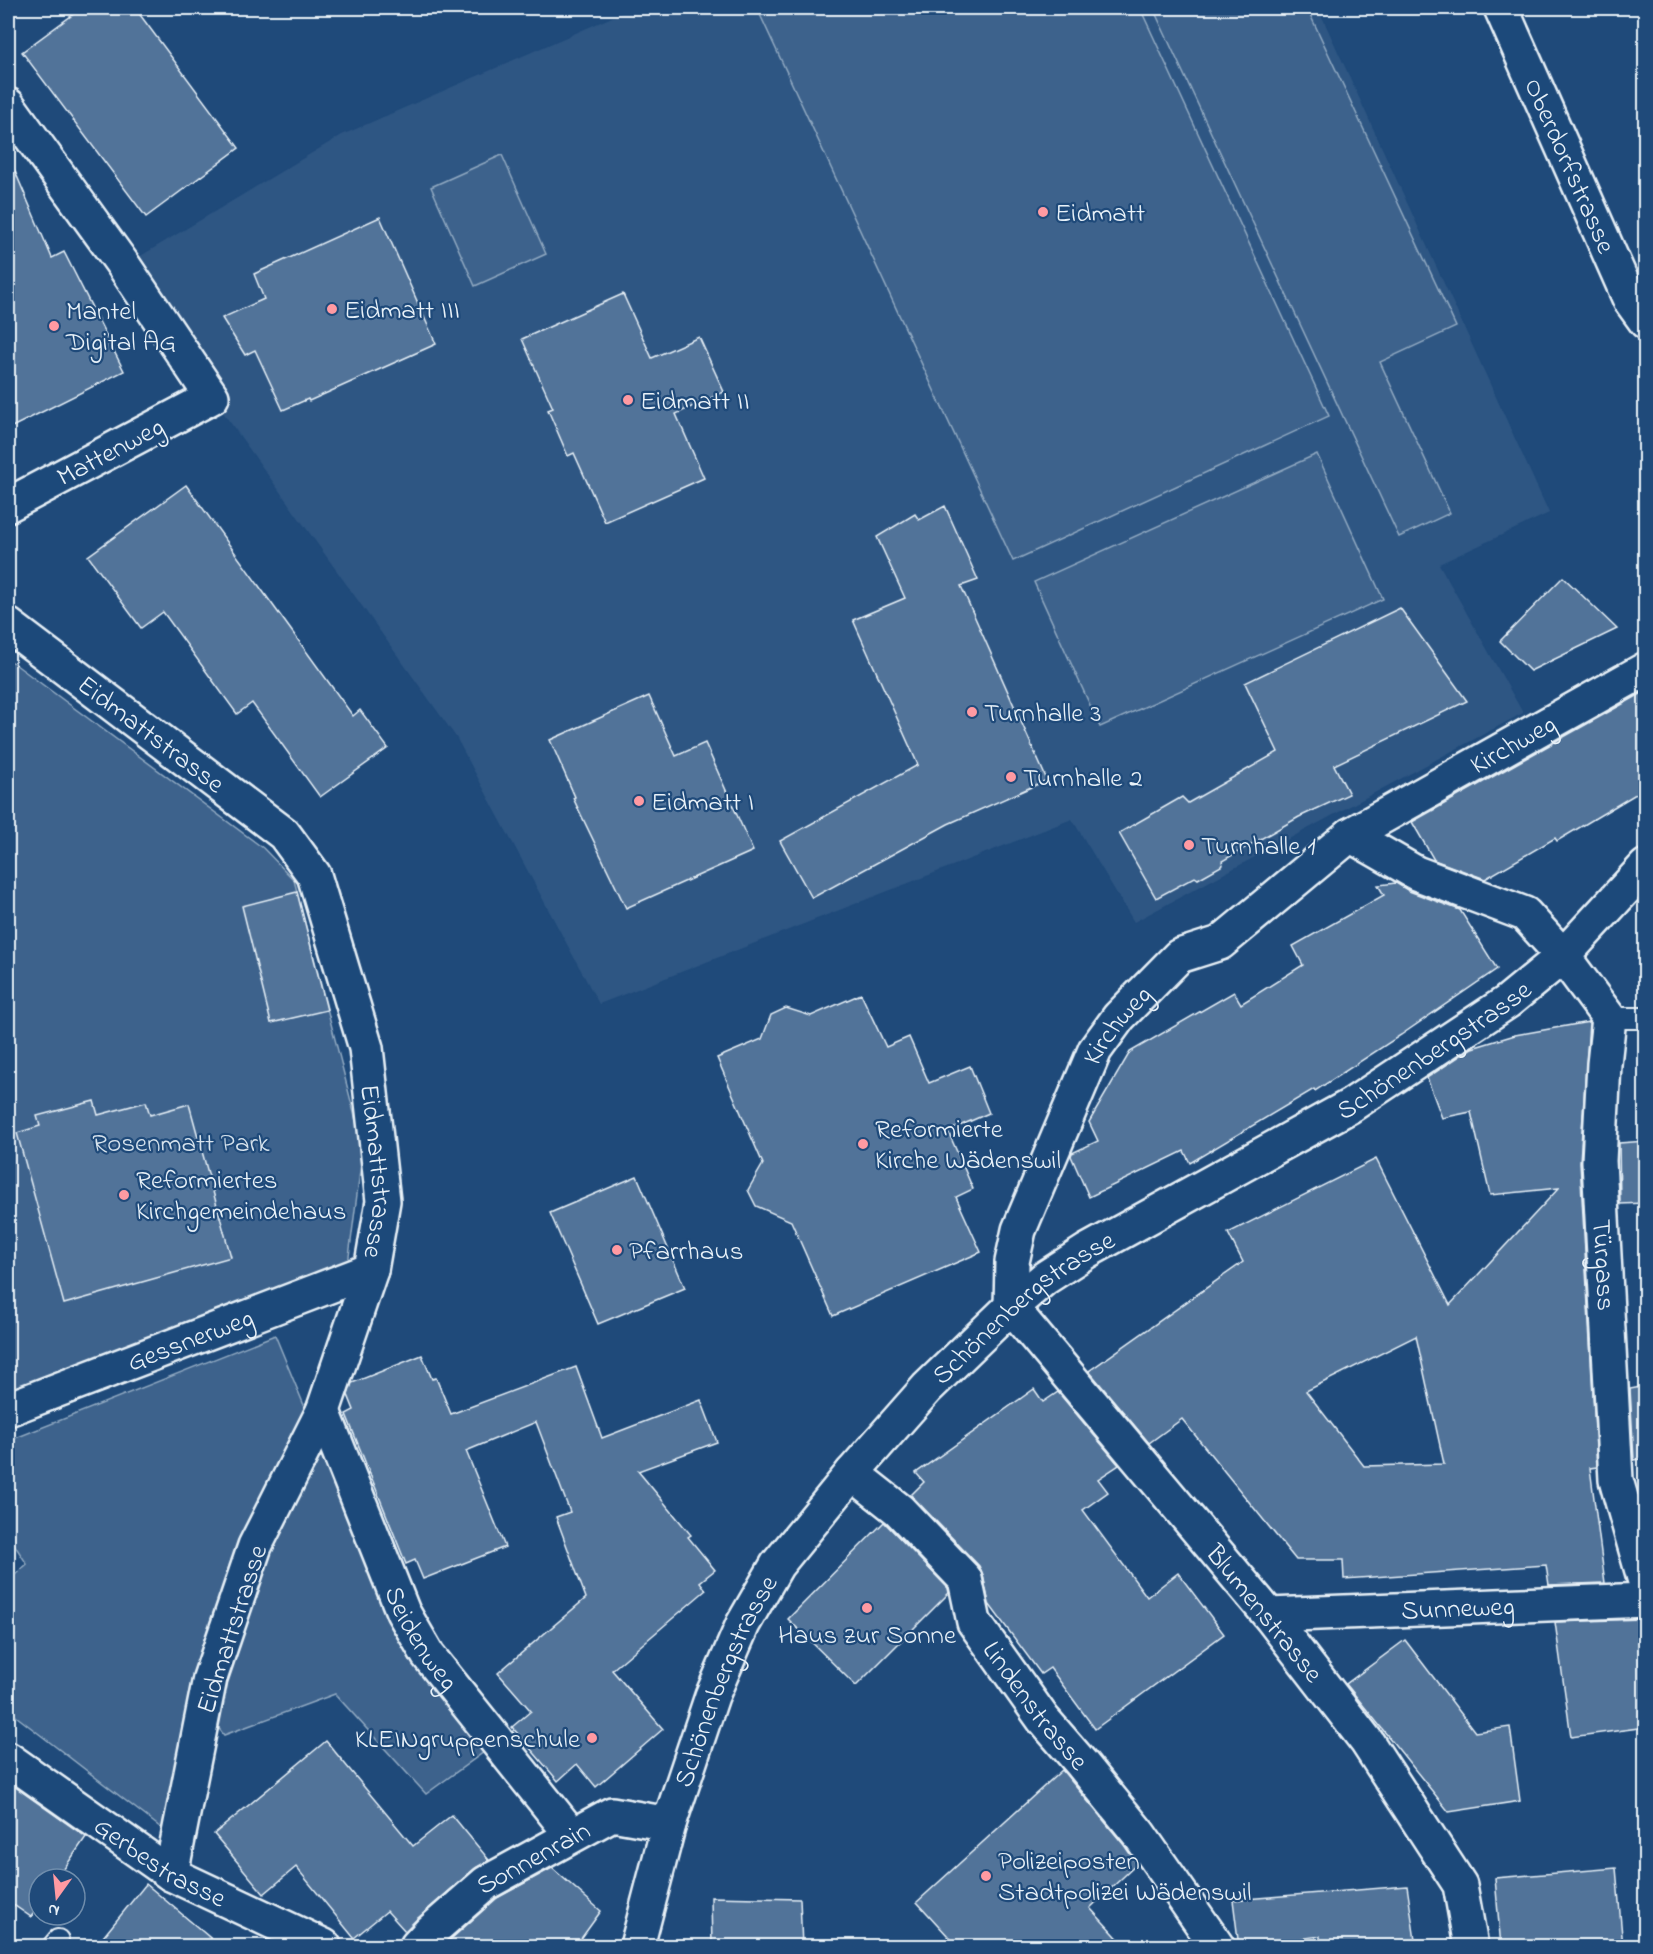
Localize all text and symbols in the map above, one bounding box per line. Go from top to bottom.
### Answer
street label: Oberdorfstrasse [1512,72,1624,261]
place label: Eidmatt [1055,195,1145,234]
marker: Eidmatt [1036,205,1050,219]
place label: Eidmatt III [344,292,460,331]
place label: Mantel Digital AG [65,293,176,363]
marker: Eidmatt III [325,302,339,316]
marker: Mantel Digital AG [47,319,61,333]
place label: Eidmatt II [640,383,750,422]
marker: Eidmatt II [621,393,635,407]
street label: Mattenweg [51,409,172,498]
street label: Eidmattstrasse [68,667,232,805]
place label: Turnhalle 3 [984,695,1101,734]
marker: Turnhalle 3 [965,705,979,719]
street label: Kirchweg [1464,706,1564,786]
place label: Turnhalle 2 [1023,760,1143,799]
marker: Turnhalle 2 [1004,770,1018,784]
place label: Eidmatt I [651,784,754,823]
marker: Eidmatt I [632,794,646,808]
place label: Turnhalle 1 [1201,828,1316,867]
marker: Turnhalle 1 [1182,838,1196,852]
street label: Schönenbergstrasse [1330,972,1542,1132]
street label: Kirchweg [1074,977,1162,1071]
street label: Eidmattstrasse [348,1082,400,1262]
place label: Reformierte Kirche Wädenswil [875,1111,1061,1181]
park label: Rosenmatt Park [92,1125,270,1164]
marker: Reformierte Kirche Wädenswil [856,1137,870,1151]
place label: Reformiertes Kirchgemeindehaus [136,1162,346,1232]
marker: Reformiertes Kirchgemeindehaus [117,1188,131,1202]
street label: Türgass [1580,1218,1624,1312]
street label: Schönenbergstrasse [924,1222,1123,1395]
place label: Pfarrhaus [629,1233,743,1272]
marker: Pfarrhaus [610,1243,624,1257]
street label: Gessnerweg [122,1300,260,1383]
street label: Blumenstrasse [1194,1536,1332,1693]
street label: Eidmattstrasse [188,1539,279,1719]
street label: Schönenbergstrasse [666,1568,790,1793]
street label: Seidenweg [373,1581,466,1700]
street label: Sunneweg [1401,1588,1515,1632]
marker: Haus zur Sonne [860,1601,874,1615]
place label: Haus zur Sonne [778,1617,957,1656]
street label: Lindenstrasse [972,1634,1097,1781]
place label: KLEINgruppenschule [355,1721,581,1760]
marker: KLEINgruppenschule [585,1731,599,1745]
street label: Gerbestrasse [85,1808,233,1919]
street label: Sonnenrain [468,1812,598,1905]
place label: Polizeiposten Stadtpolizei Wädenswil [998,1843,1252,1913]
north arrow [27,1867,87,1927]
marker: Polizeiposten Stadtpolizei Wädenswil [979,1869,993,1883]
text: N [45,1897,62,1923]

